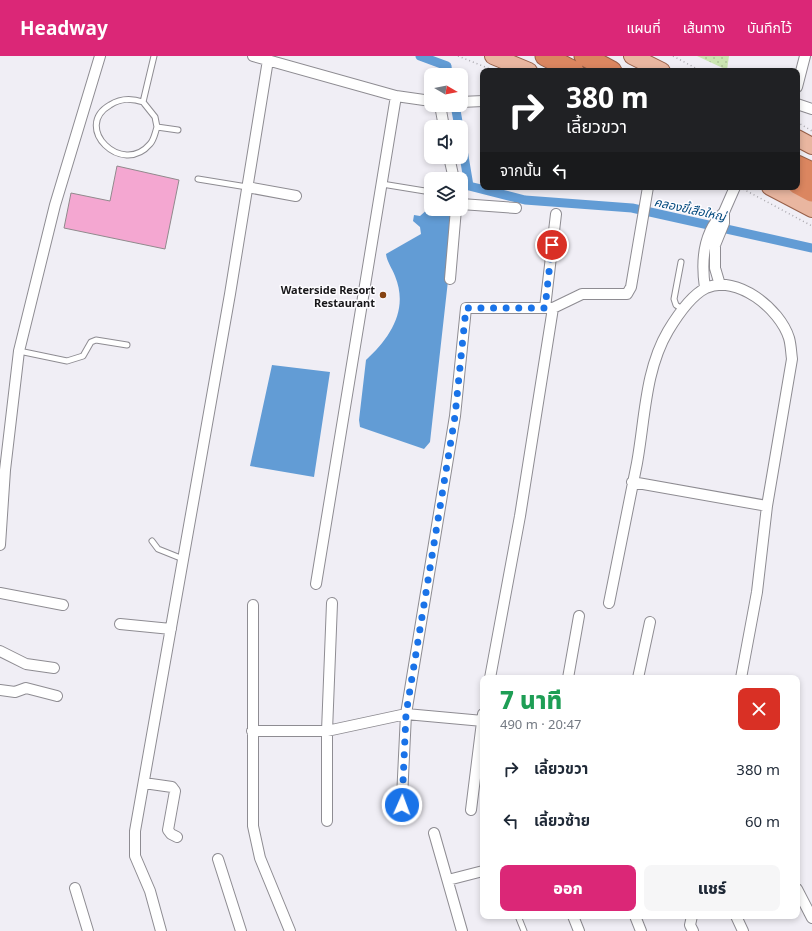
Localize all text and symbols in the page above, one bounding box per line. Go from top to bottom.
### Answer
text: Headway [20,15,108,41]
text: แผนที่ [627,18,661,37]
text: เส้นทาง [683,18,725,37]
text: บันทึกไว้ [747,18,792,37]
north arrow [424,68,468,112]
map controls [424,68,468,216]
text: 380 m [566,78,649,116]
icon: right [500,84,552,136]
text: เลี้ยวขวา [566,114,627,138]
button: sound [424,120,468,164]
text: จากนั้น [500,160,541,180]
icon: left [549,160,571,182]
button: layers [424,172,468,216]
water label: คลองขี้เสือใหญ่ [653,193,729,225]
pin [535,228,569,262]
icon: arrive [541,234,563,256]
place label: Waterside Resort Restaurant [281,282,375,310]
marker: Waterside Resort Restaurant [378,290,388,300]
text: 7 นาที [500,683,562,716]
button: close [738,688,780,730]
text: 490 m · 20:47 [500,715,581,733]
icon: right [500,758,522,780]
text: เลี้ยวขวา [534,758,588,778]
text: 380 m [736,759,780,779]
position arrow [381,784,423,826]
icon: left [500,810,522,832]
text: เลี้ยวซ้าย [534,810,590,830]
text: 60 m [745,811,780,831]
button: ออก [500,865,636,911]
button: แชร์ [644,865,780,911]

